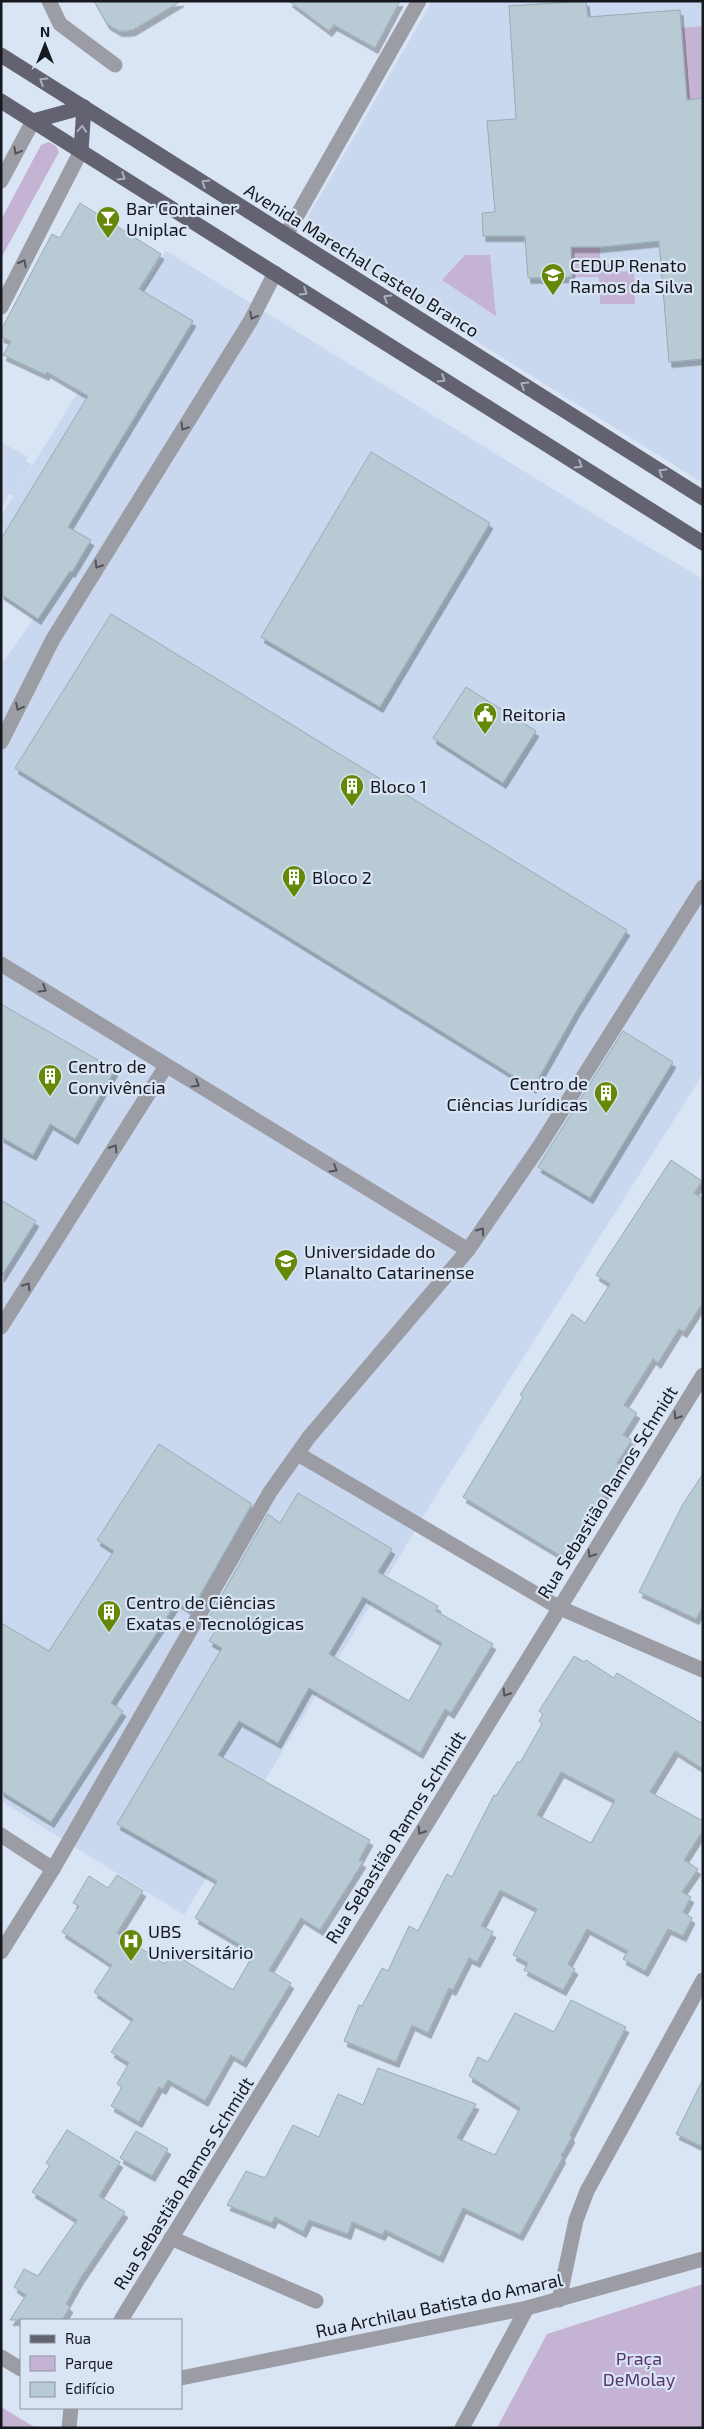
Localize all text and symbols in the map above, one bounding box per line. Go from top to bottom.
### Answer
north arrow [20,20,70,70]
text: N [40,23,50,40]
one-way arrow [39,78,48,87]
one-way arrow [77,125,88,133]
one-way arrow [13,146,23,155]
one-way arrow [117,171,126,181]
street label: Avenida Marechal Castelo Branco [241,178,483,342]
one-way arrow [201,180,210,190]
place label: Bar Container Uniplac [126,197,237,240]
bar icon: Bar Container Uniplac [95,205,121,239]
place label: CEDUP Renato Ramos da Silva [570,254,693,297]
one-way arrow [17,260,27,269]
school or university icon: CEDUP Renato Ramos da Silva [540,262,566,296]
one-way arrow [299,285,308,295]
one-way arrow [383,295,392,304]
one-way arrow [249,311,259,320]
one-way arrow [436,372,445,382]
one-way arrow [521,381,530,391]
one-way arrow [180,421,190,430]
one-way arrow [574,459,583,469]
one-way arrow [658,468,667,478]
one-way arrow [95,560,105,569]
public building icon: Reitoria [472,701,498,735]
one-way arrow [15,702,25,711]
place label: Reitoria [502,703,566,725]
building icon: Bloco 1 [339,773,365,807]
place label: Bloco 1 [370,775,427,797]
building icon: Bloco 2 [281,864,307,898]
place label: Bloco 2 [312,866,372,888]
one-way arrow [37,983,46,993]
place label: Centro de Convivência [68,1055,166,1098]
building icon: Centro de Convivência [37,1063,63,1097]
place label: Centro de Ciências Jurídicas [447,1072,588,1115]
one-way arrow [190,1078,199,1088]
building icon: Centro de Ciências Jurídicas [593,1080,619,1114]
one-way arrow [108,1145,117,1154]
one-way arrow [329,1163,338,1173]
one-way arrow [476,1228,484,1237]
place label: Universidade do Planalto Catarinense [304,1240,474,1283]
school or university icon: Universidade do Planalto Catarinense [273,1248,299,1282]
one-way arrow [21,1282,31,1291]
street label: Rua Sebastião Ramos Schmidt [532,1381,682,1602]
one-way arrow [674,1411,683,1420]
one-way arrow [588,1549,597,1558]
place label: Centro de Ciências Exatas e Tecnológicas [126,1591,304,1634]
building icon: Centro de Ciências Exatas e Tecnológicas [96,1599,122,1633]
one-way arrow [502,1687,512,1696]
street label: Rua Sebastião Ramos Schmidt [320,1726,470,1947]
one-way arrow [417,1826,427,1835]
place label: UBS Universitário [148,1920,253,1963]
hospital icon: UBS Universitário [118,1928,144,1962]
street label: Rua Sebastião Ramos Schmidt [108,2072,258,2293]
street label: Rua Archilau Batista do Amaral [313,2268,565,2342]
legend [20,2319,182,2409]
text: Rua [65,2329,91,2347]
park label: Praça DeMolay [603,2347,676,2390]
text: Parque [65,2354,113,2372]
text: Edifício [65,2379,115,2397]

